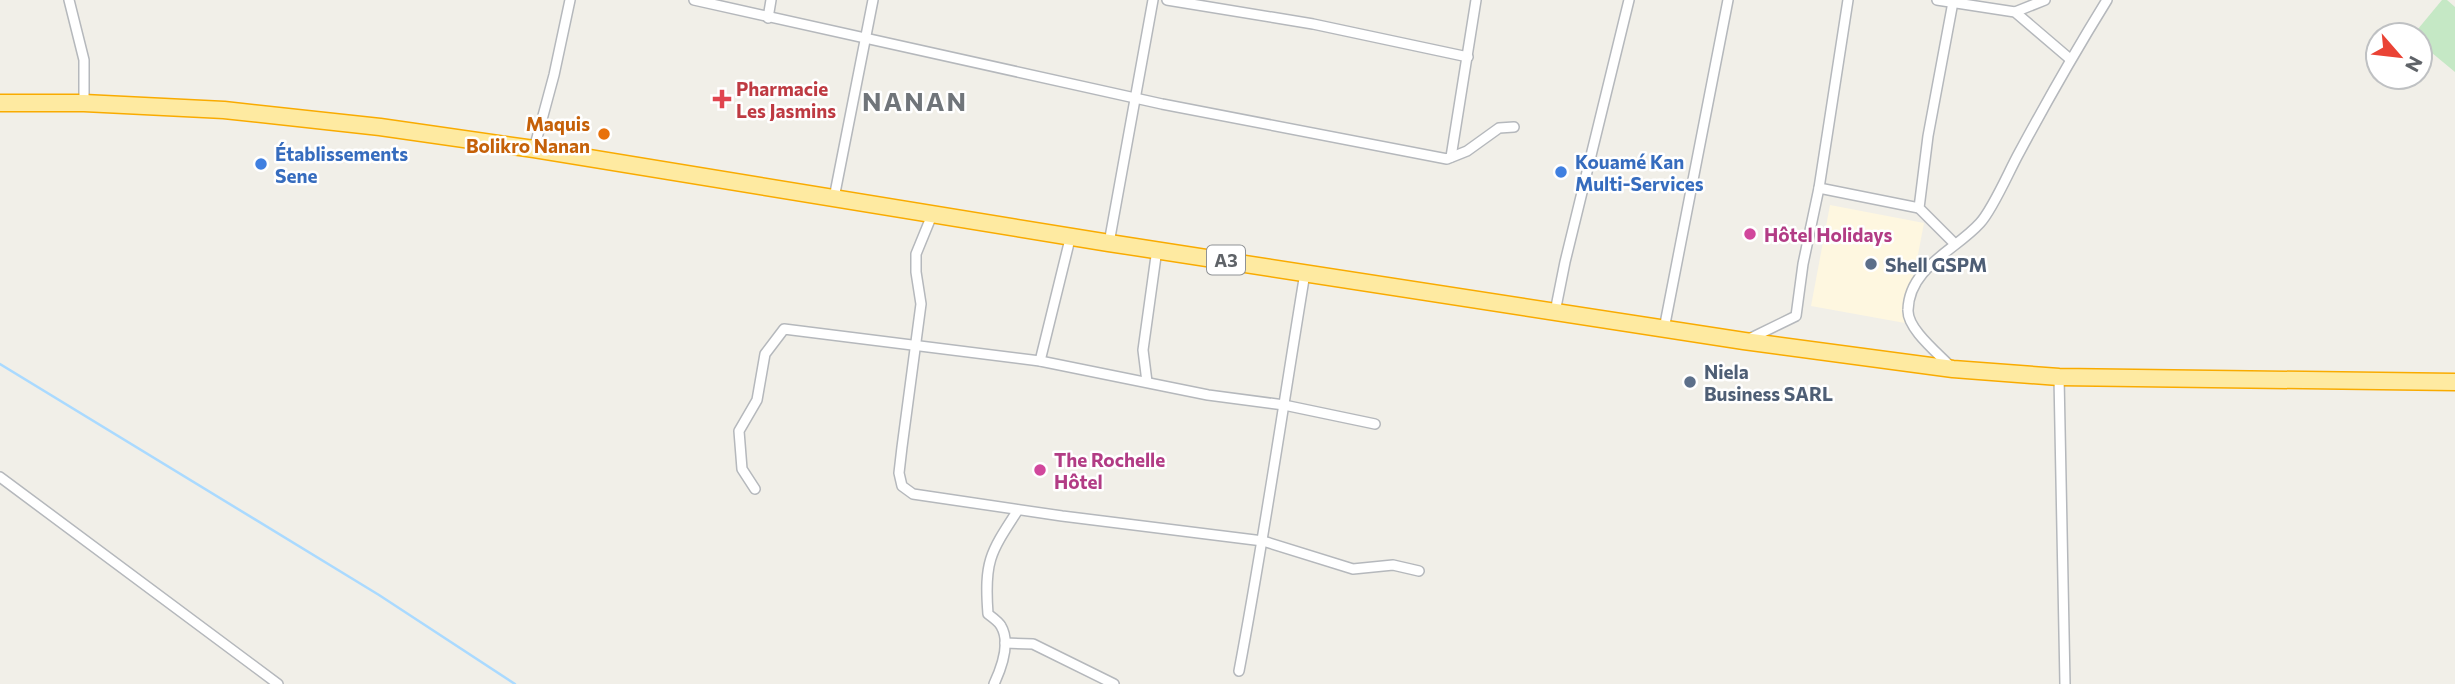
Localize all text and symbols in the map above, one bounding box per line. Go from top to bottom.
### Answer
north arrow [2364,21,2434,91]
text: N [2401,53,2428,76]
place label: Pharmacie Les Jasmins [736,77,836,122]
district label: NANAN [862,85,968,116]
marker: Pharmacie Les Jasmins [714,91,730,107]
place label: Maquis Bolikro Nanan [466,112,590,157]
marker: Maquis Bolikro Nanan [596,126,612,142]
place label: Établissements Sene [275,142,408,187]
place label: Kouamé Kan Multi-Services [1575,150,1704,195]
marker: Établissements Sene [253,156,269,172]
marker: Kouamé Kan Multi-Services [1553,164,1569,180]
place label: Hôtel Holidays [1764,223,1892,246]
marker: Hôtel Holidays [1742,226,1758,242]
road number: A3 [1207,246,1245,274]
place label: Shell GSPM [1885,253,1987,276]
marker: Shell GSPM [1863,256,1879,272]
place label: Niela Business SARL [1704,360,1833,405]
marker: Niela Business SARL [1682,374,1698,390]
place label: The Rochelle Hôtel [1054,448,1165,493]
marker: The Rochelle Hôtel [1032,462,1048,478]

